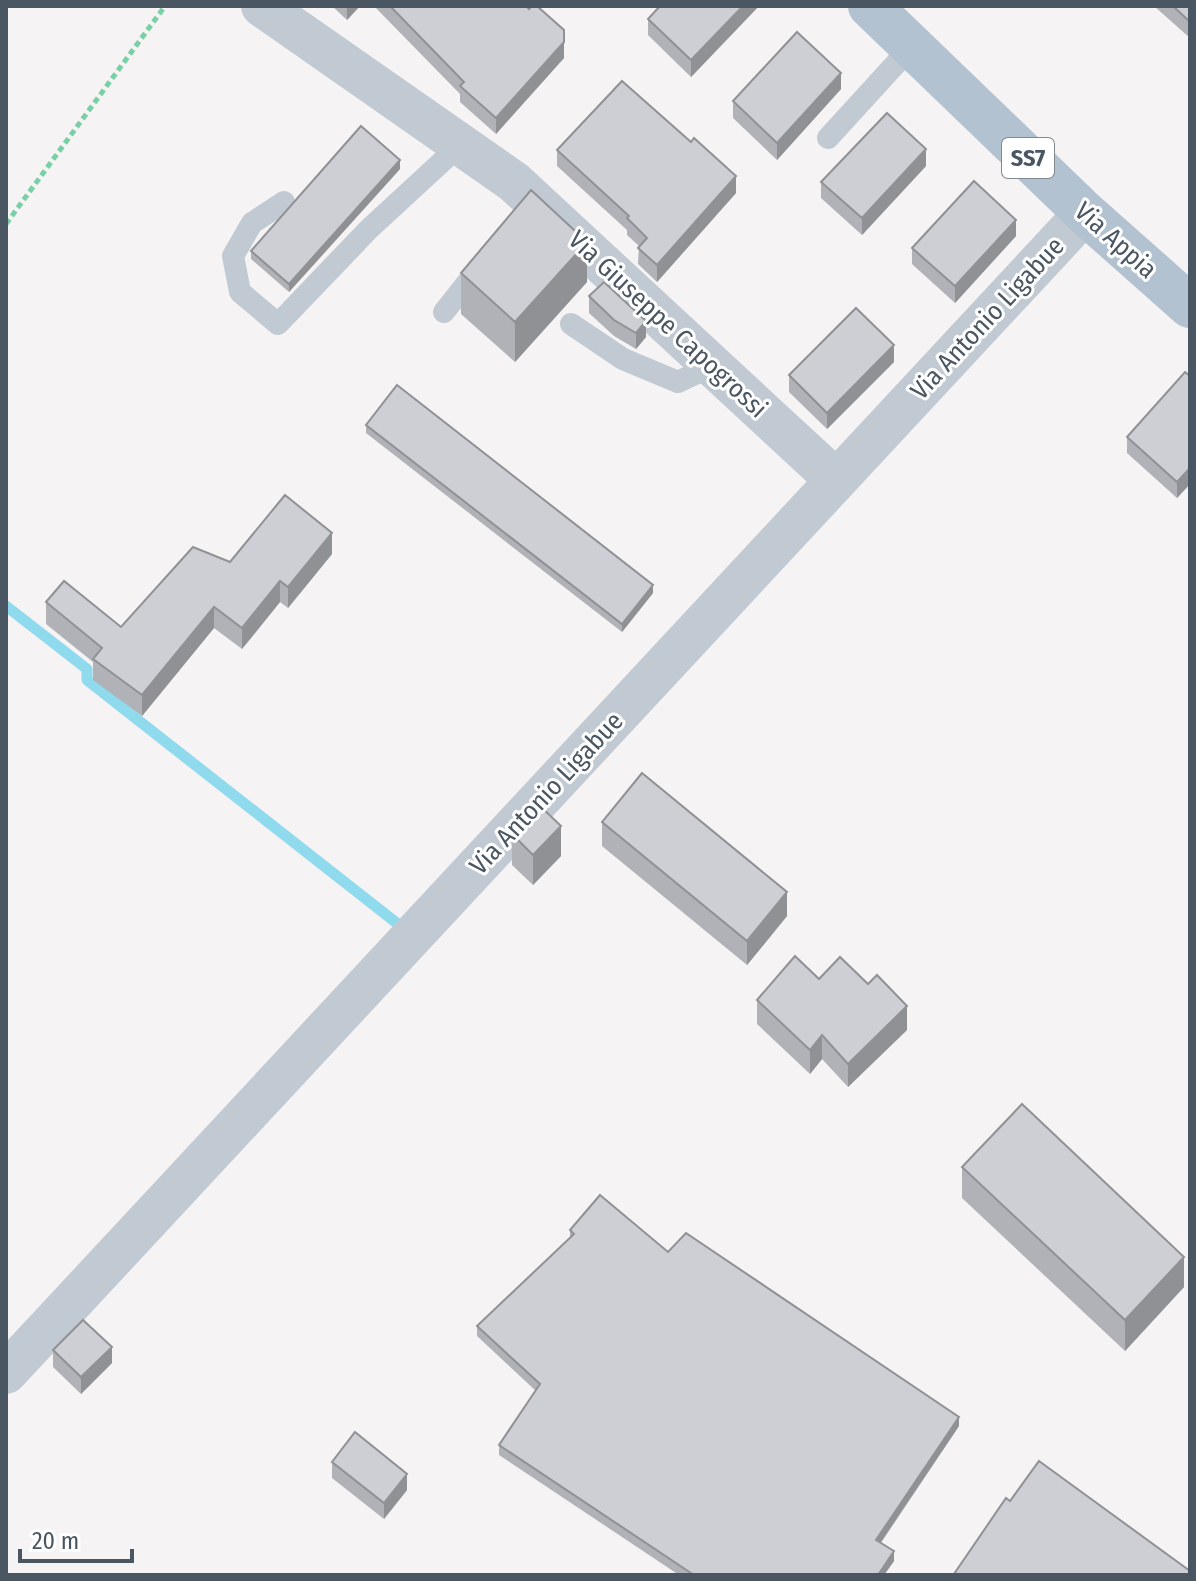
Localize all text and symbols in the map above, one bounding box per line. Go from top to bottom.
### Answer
road number: SS7 [1002,138,1054,178]
street label: Via Appia [1068,196,1163,285]
street label: Via Giuseppe Capogrossi [562,224,773,424]
street label: Via Antonio Ligabue [904,231,1071,406]
street label: Via Antonio Ligabue [463,706,630,881]
scale bar [20,1513,132,1563]
text: 20 m [32,1527,79,1555]

